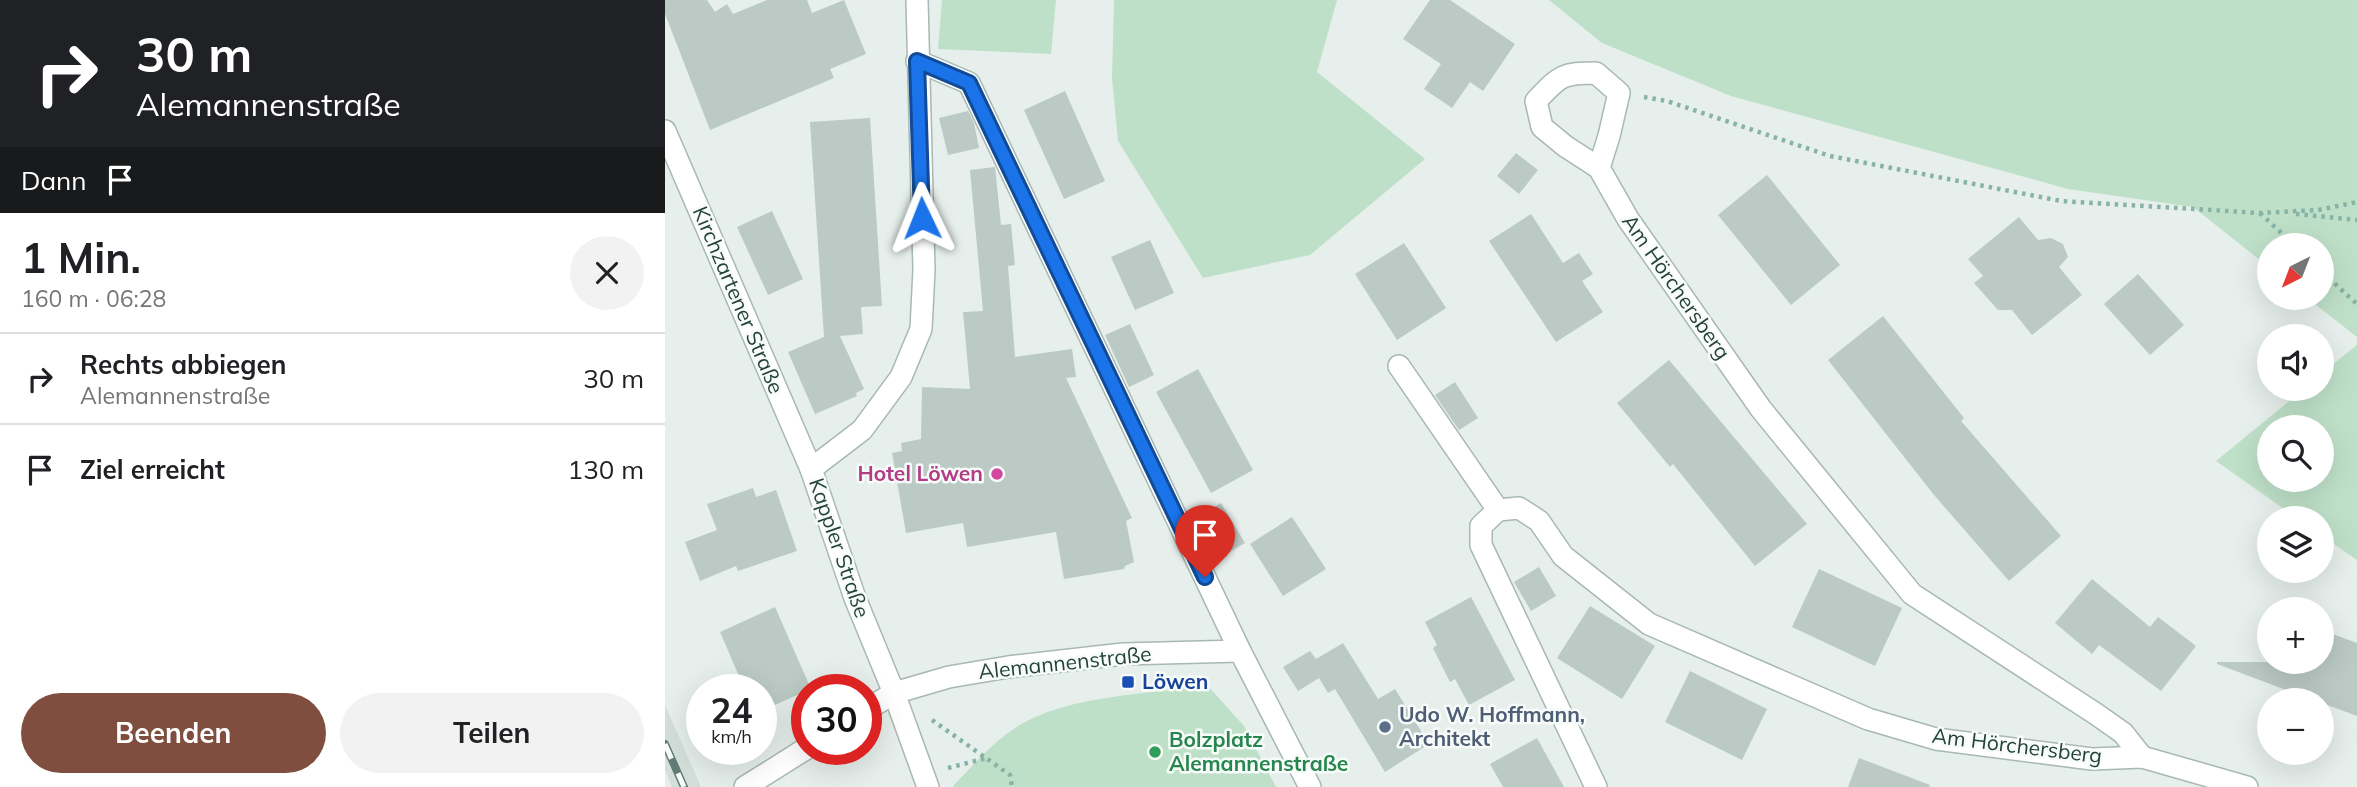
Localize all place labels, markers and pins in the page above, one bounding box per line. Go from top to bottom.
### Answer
place label: Hotel Löwen [857,460,983,486]
marker: Hotel Löwen [989,466,1005,482]
pin [1175,505,1235,577]
place label: Löwen [1142,668,1208,694]
marker: Löwen [1120,674,1136,690]
place label: Udo W. Hoffmann, Architekt [1399,701,1585,751]
marker: Udo W. Hoffmann, Architekt [1377,719,1393,735]
place label: Bolzplatz Alemannenstraße [1169,726,1348,776]
marker: Bolzplatz Alemannenstraße [1147,744,1163,760]

